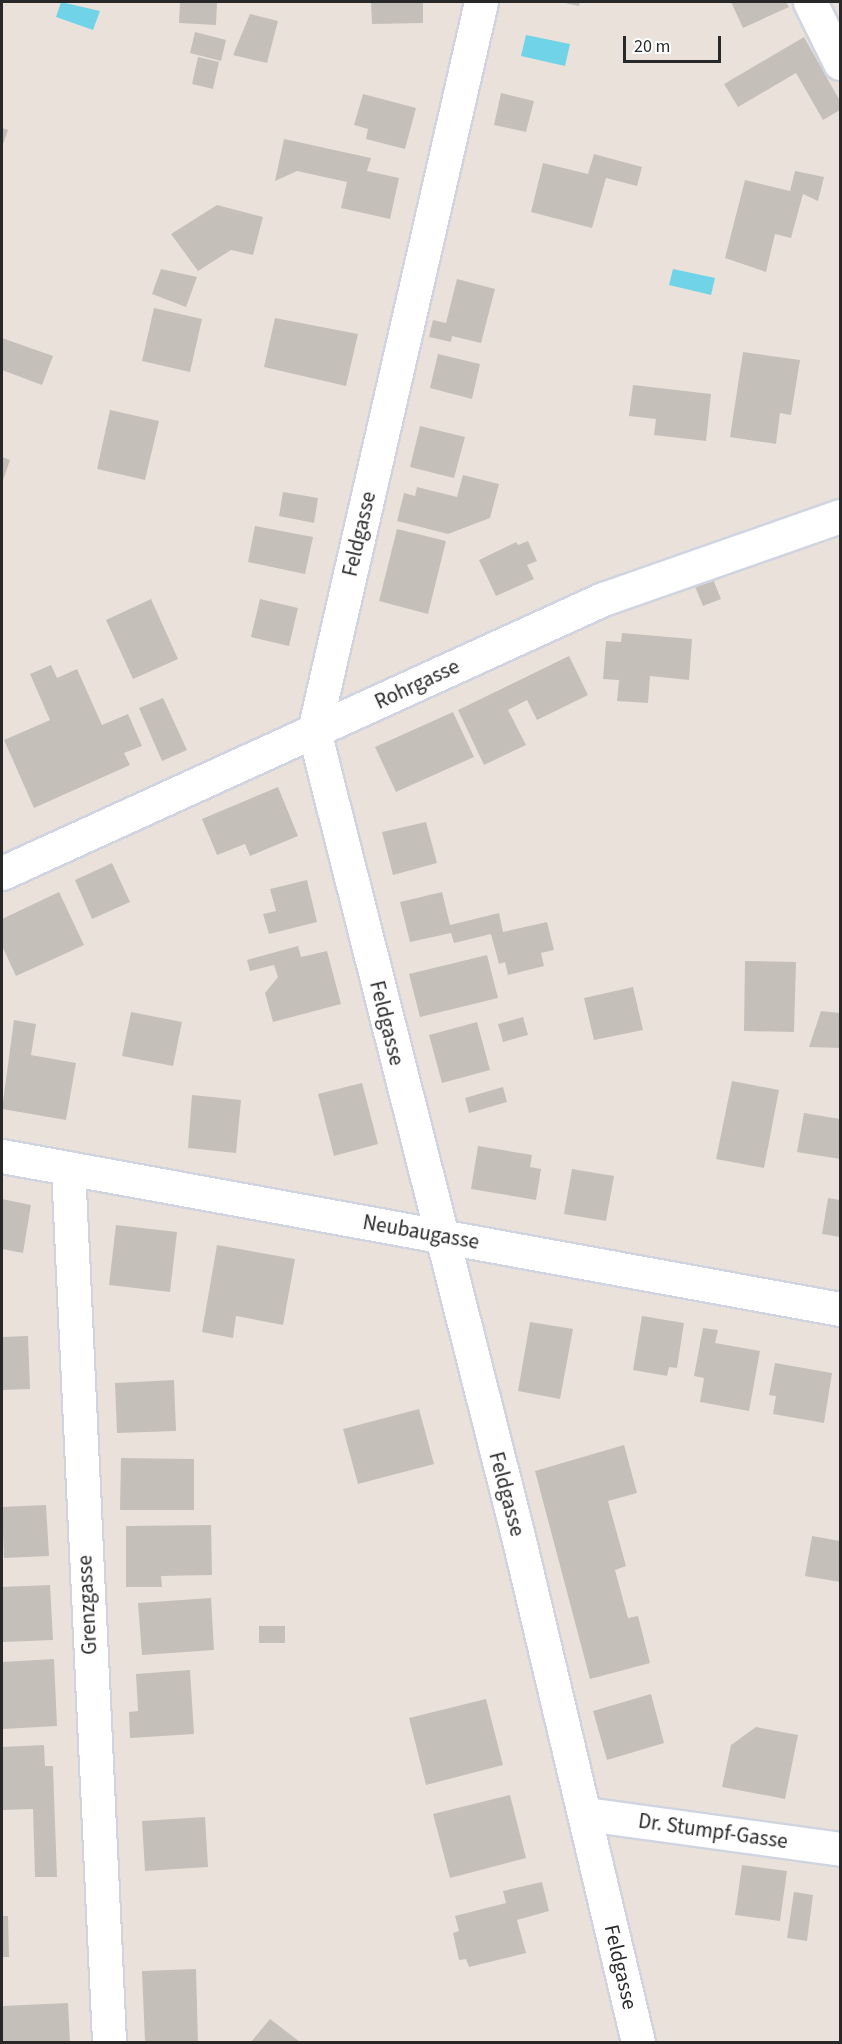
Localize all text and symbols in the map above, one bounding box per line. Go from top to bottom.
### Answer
scale bar [626,24,724,62]
text: 20 m [634,34,670,59]
street label: Feldgasse [337,489,381,579]
street label: Rohrgasse [371,653,463,715]
street label: Feldgasse [364,978,410,1068]
street label: Neubaugasse [361,1209,481,1255]
street label: Feldgasse [484,1449,530,1539]
street label: Grenzgasse [72,1555,102,1655]
street label: Dr. Stumpf-Gasse [637,1808,789,1854]
street label: Feldgasse [599,1922,643,2012]

